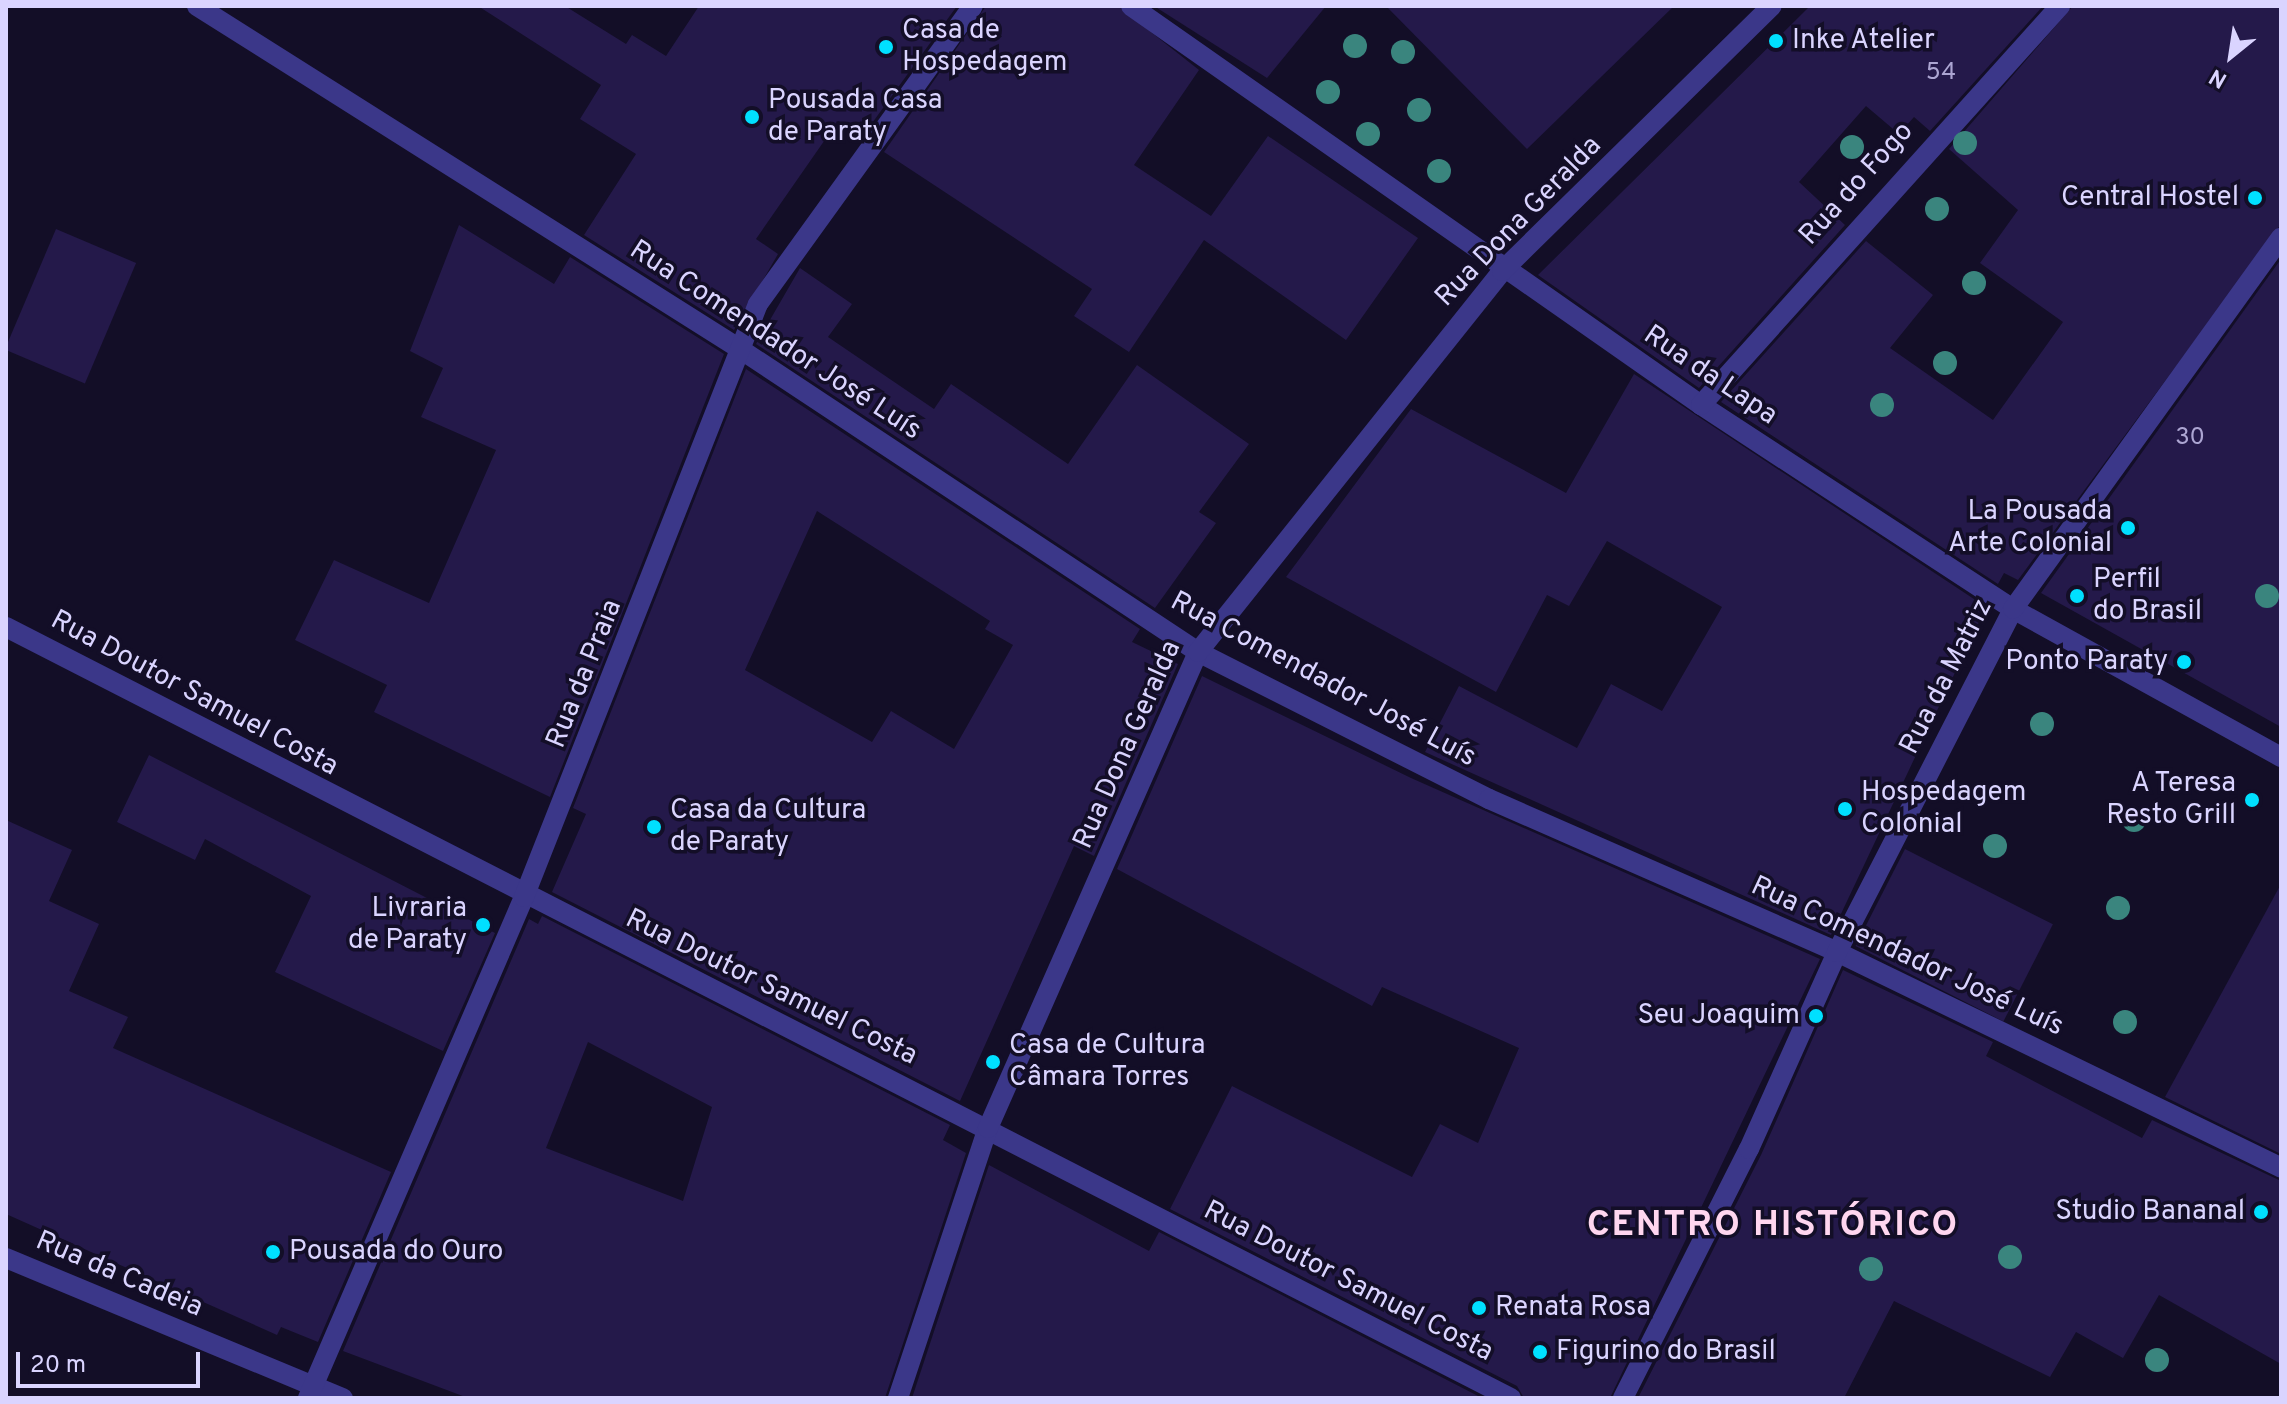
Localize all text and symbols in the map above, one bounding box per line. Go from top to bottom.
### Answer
place label: Casa de Hospedagem [902,14,1068,80]
north arrow [2191,16,2271,96]
place label: Inke Atelier [1792,24,1936,58]
marker: Inke Atelier [1767,32,1785,50]
marker: Casa de Hospedagem [877,38,895,56]
house number: 54 [1926,60,1956,88]
text: N [2205,62,2232,93]
place label: Pousada Casa de Paraty [768,84,943,150]
marker: Pousada Casa de Paraty [743,108,761,126]
street label: Rua do Fogo [1793,115,1921,253]
street label: Rua Dona Geralda [1429,130,1609,314]
place label: Central Hostel [2061,181,2239,215]
marker: Central Hostel [2246,189,2264,207]
street label: Rua Comendador José Luís [623,234,927,448]
street label: Rua da Lapa [1637,319,1783,433]
house number: 30 [2175,425,2205,453]
place label: La Pousada Arte Colonial [1948,495,2112,561]
marker: La Pousada Arte Colonial [2119,519,2137,537]
place label: Perfil do Brasil [2093,563,2202,629]
street label: Rua Comendador José Luís [1164,585,1482,775]
marker: Perfil do Brasil [2068,587,2086,605]
street label: Rua da Matriz [1893,594,2001,760]
street label: Rua da Praia [540,595,630,753]
street label: Rua Doutor Samuel Costa [45,604,343,784]
street label: Rua Dona Geralda [1067,636,1189,854]
place label: Ponto Paraty [2005,645,2168,679]
marker: Ponto Paraty [2175,653,2193,671]
place label: A Teresa Resto Grill [2106,767,2236,833]
place label: Hospedagem Colonial [1861,776,2027,842]
marker: A Teresa Resto Grill [2243,791,2261,809]
place label: Casa da Cultura de Paraty [670,794,866,860]
marker: Hospedagem Colonial [1836,800,1854,818]
marker: Casa da Cultura de Paraty [645,818,663,836]
street label: Rua Comendador José Luís [1745,870,2069,1044]
place label: Livraria de Paraty [348,892,467,958]
street label: Rua Doutor Samuel Costa [620,903,922,1073]
marker: Livraria de Paraty [474,916,492,934]
place label: Seu Joaquim [1638,999,1800,1033]
marker: Seu Joaquim [1807,1007,1825,1025]
place label: Casa de Cultura Câmara Torres [1009,1029,1206,1095]
marker: Casa de Cultura Câmara Torres [984,1053,1002,1071]
street label: Rua Doutor Samuel Costa [1198,1194,1498,1370]
place label: Studio Bananal [2055,1195,2245,1229]
marker: Studio Bananal [2252,1203,2270,1221]
district label: CENTRO HISTÓRICO [1587,1205,1959,1249]
street label: Rua da Cadeia [30,1225,208,1325]
place label: Pousada do Ouro [289,1235,503,1269]
marker: Pousada do Ouro [264,1243,282,1261]
place label: Renata Rosa [1495,1291,1651,1325]
marker: Renata Rosa [1470,1299,1488,1317]
place label: Figurino do Brasil [1556,1335,1776,1369]
scale bar [20,1336,204,1386]
marker: Figurino do Brasil [1531,1343,1549,1361]
text: 20 m [30,1351,86,1381]

